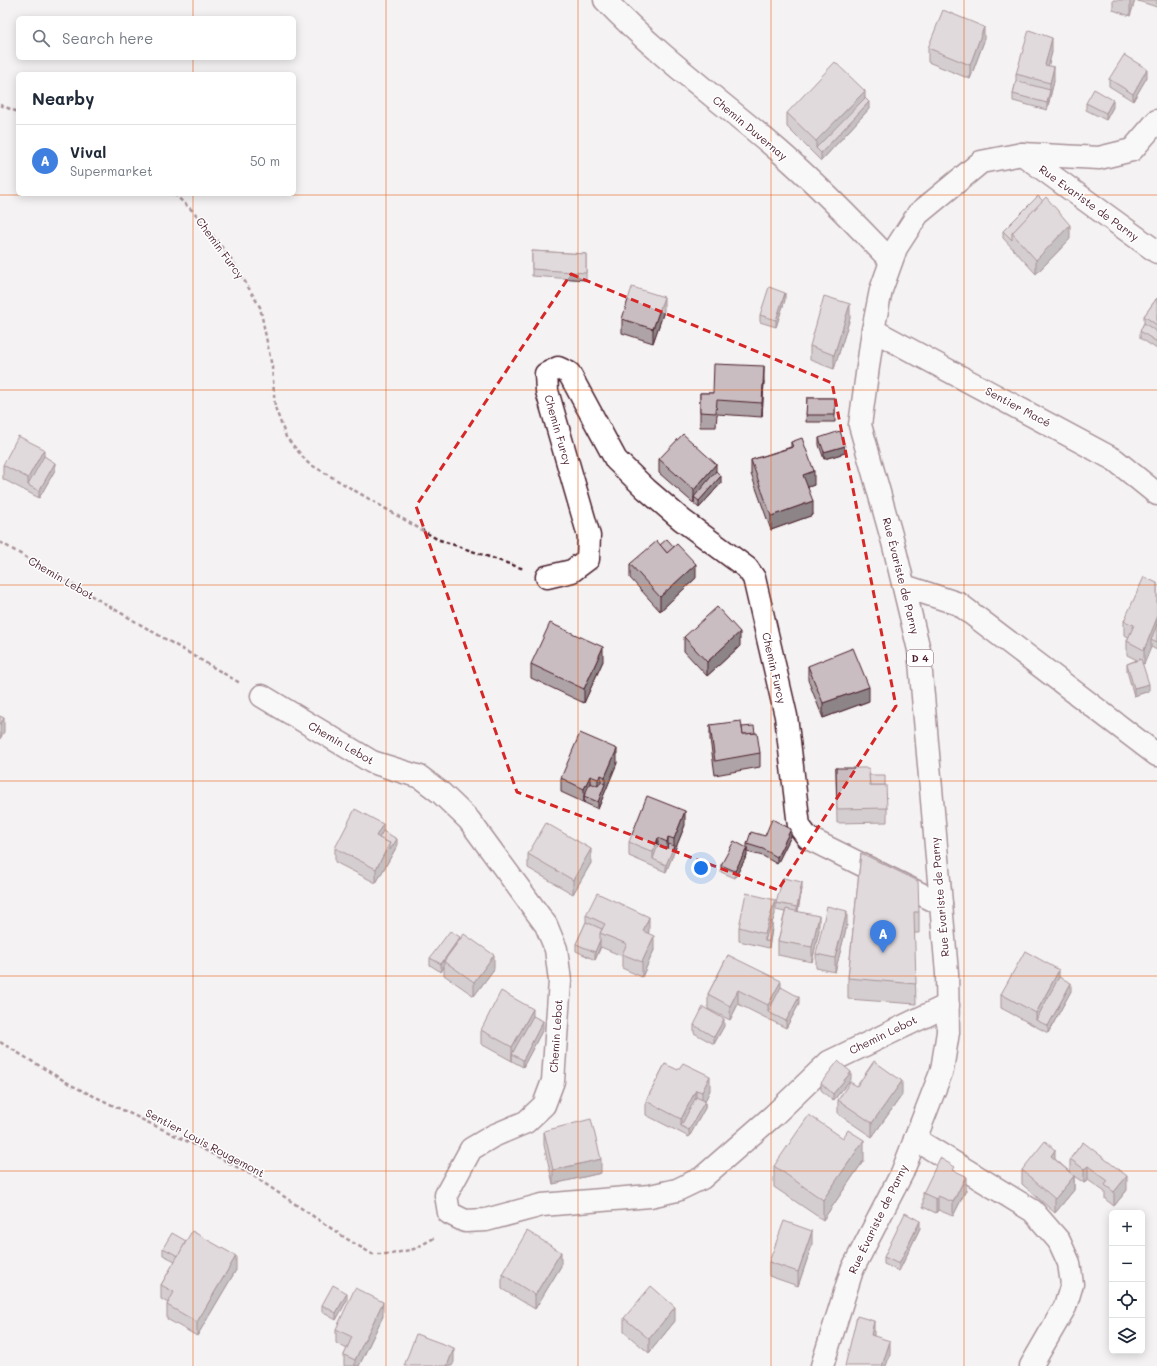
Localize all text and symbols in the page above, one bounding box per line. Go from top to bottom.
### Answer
search box [16,16,296,60]
icon: search [30,27,52,49]
text: Search here [62,28,153,48]
text: Nearby [32,87,94,109]
street label: Chemin Duvernay [710,92,791,163]
text: Vival [70,142,106,162]
text: A [40,152,50,169]
text: 50 m [250,152,280,169]
street label: Rue Evariste de Parny [1036,161,1142,244]
text: Supermarket [70,162,153,179]
street label: Chemin Furcy [193,214,248,282]
street label: Sentier Macé [983,383,1054,430]
street label: Chemin Furcy [541,393,576,467]
street label: Rue Évariste de Parny [880,516,923,636]
street label: Chemin Lebot [26,553,97,603]
street label: Chemin Furcy [759,631,790,705]
road number: D 4 [907,650,933,666]
street label: Chemin Lebot [306,718,377,768]
street label: Rue Évariste de Parny [927,836,952,957]
your location [691,858,711,878]
pin: A [870,920,896,953]
street label: Chemin Lebot [545,999,566,1073]
street label: Chemin Lebot [846,1012,919,1057]
street label: Sentier Louis Rougemont [143,1105,267,1180]
street label: Rue Évariste de Parny [845,1161,911,1276]
map controls [1109,1210,1145,1354]
button: + [1109,1210,1145,1246]
button: − [1109,1246,1145,1282]
button: locate [1109,1282,1145,1318]
button: layers [1109,1318,1145,1354]

